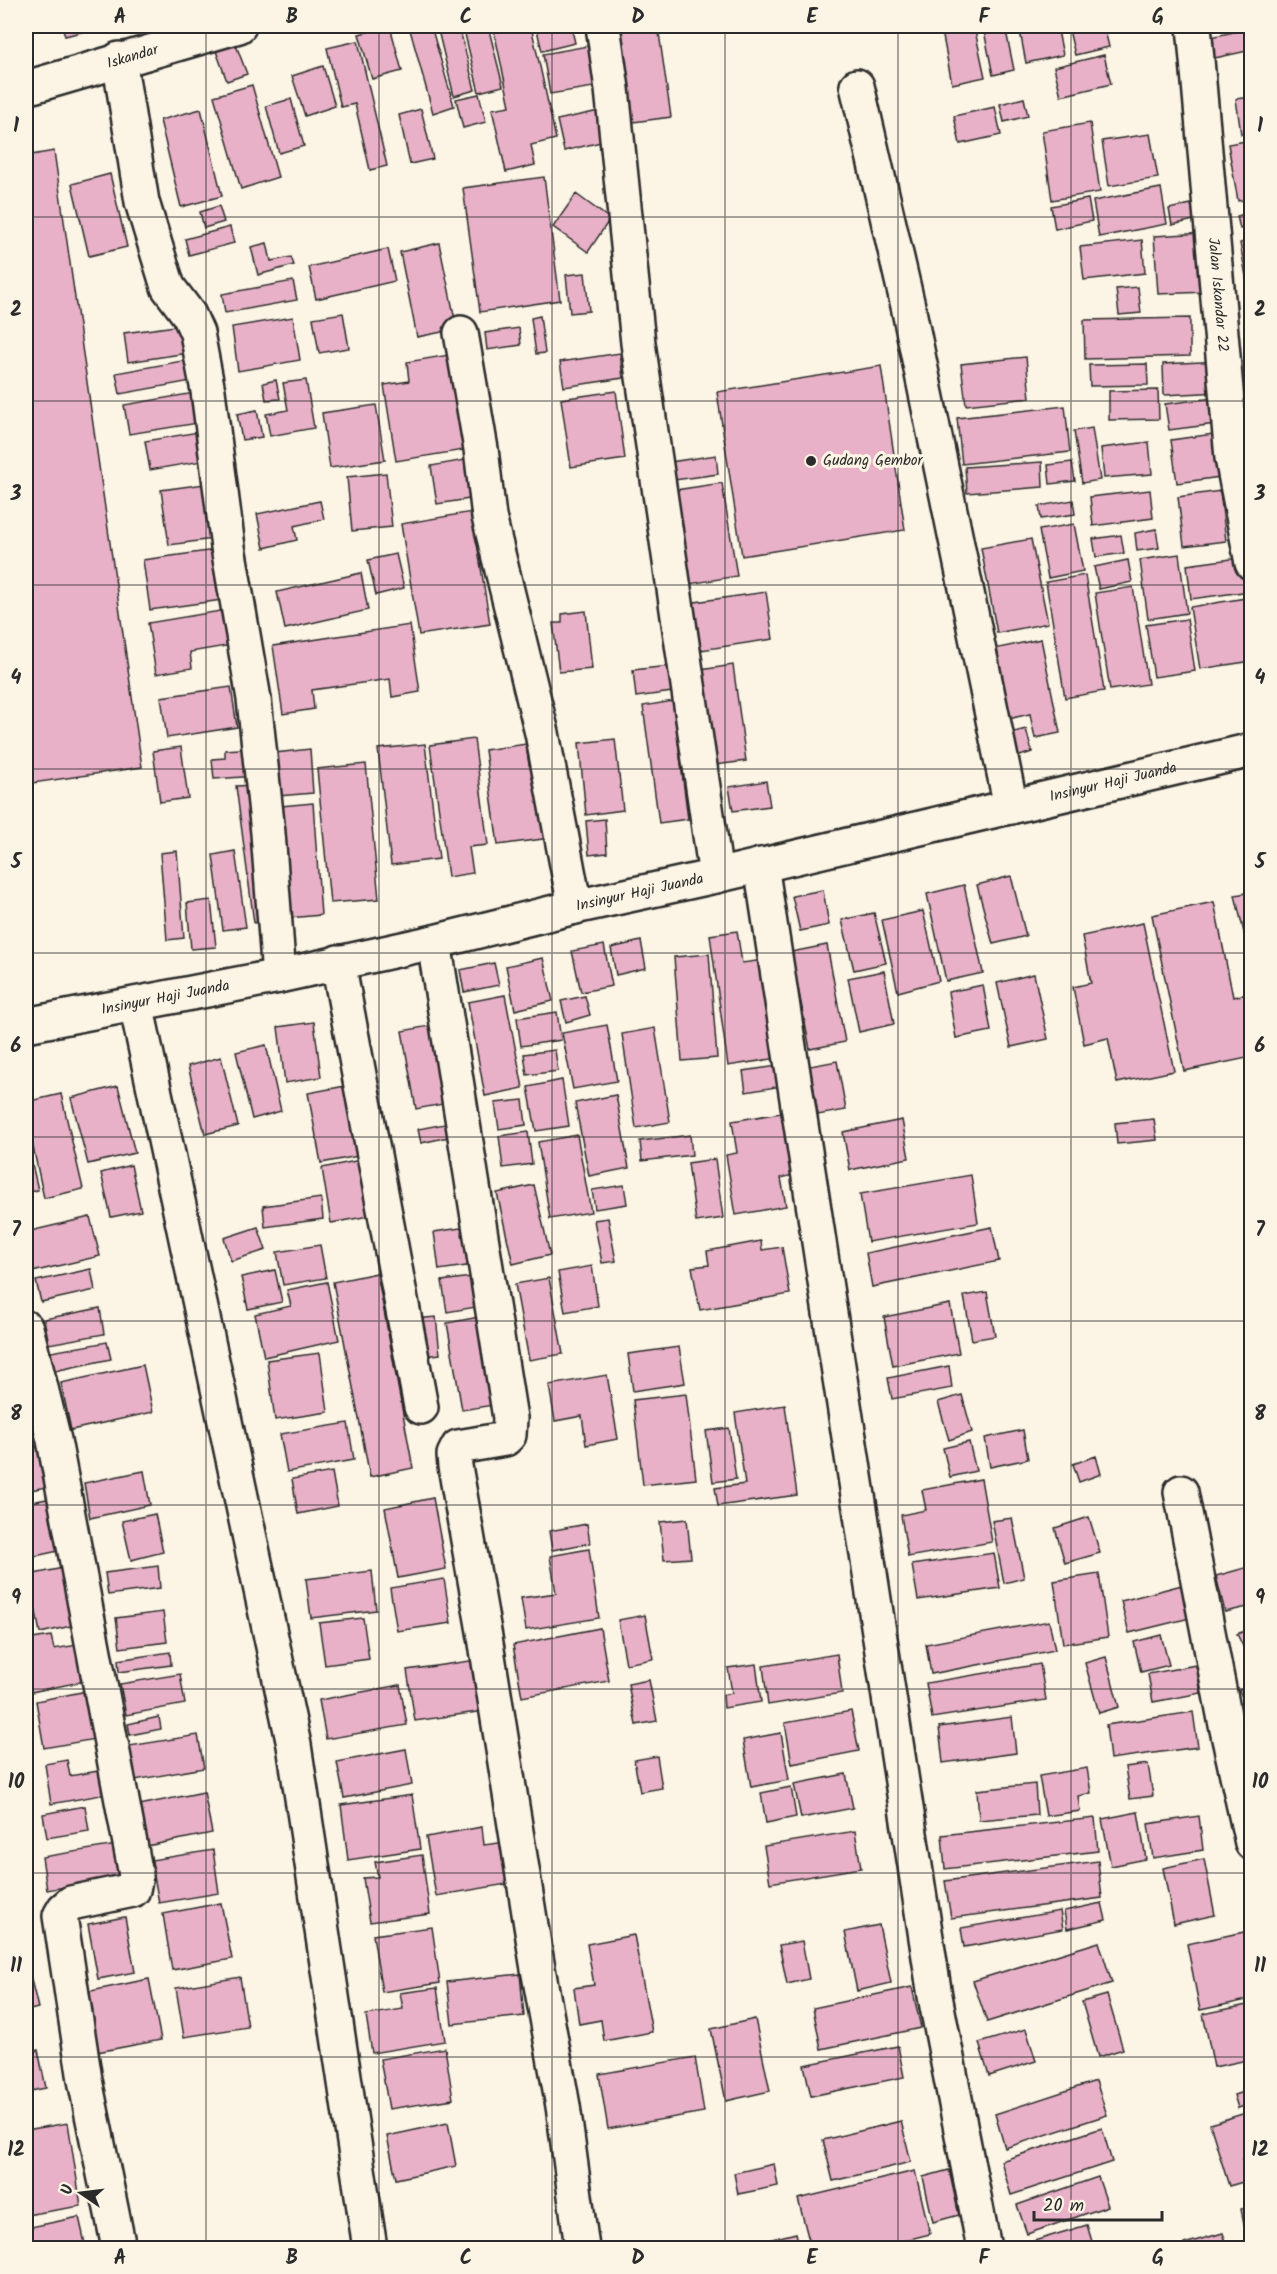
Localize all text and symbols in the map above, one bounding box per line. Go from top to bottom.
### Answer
text: A [114,2,126,34]
text: B [286,2,298,34]
text: C [460,2,472,34]
text: D [631,2,645,34]
text: E [806,2,818,34]
text: F [979,2,991,34]
text: G [1152,2,1164,34]
street label: Iskandar [104,38,162,76]
text: 1 [13,111,19,143]
text: 1 [1257,111,1263,143]
street label: Jalan Iskandar 22 [1201,237,1235,353]
text: 2 [10,295,22,327]
text: 2 [1254,295,1266,327]
place label: Gudang Gembor [823,449,924,473]
marker: Gudang Gembor [804,454,818,468]
text: 3 [10,479,22,511]
text: 3 [1254,479,1266,511]
text: 4 [11,663,22,695]
text: 4 [1255,663,1266,695]
street label: Insinyur Haji Juanda [1047,756,1179,809]
text: 5 [10,847,23,879]
text: 5 [1254,847,1267,879]
street label: Insinyur Haji Juanda [574,867,706,918]
street label: Insinyur Haji Juanda [99,974,232,1022]
text: 6 [11,1031,22,1063]
text: 6 [1255,1031,1266,1063]
text: 7 [11,1215,21,1247]
text: 7 [1255,1215,1265,1247]
text: 8 [10,1399,22,1431]
text: 8 [1254,1399,1266,1431]
text: 9 [11,1583,21,1615]
text: 9 [1255,1583,1265,1615]
text: 10 [8,1767,25,1799]
text: 10 [1252,1767,1269,1799]
text: 11 [10,1951,22,1983]
text: 11 [1254,1951,1266,1983]
text: 12 [7,2135,25,2167]
text: 12 [1251,2135,1269,2167]
north arrow [51,2163,111,2223]
text: U [55,2182,81,2197]
scale bar [1034,2184,1162,2222]
text: 20 m [1043,2192,1084,2221]
text: A [114,2243,126,2274]
text: B [286,2243,298,2274]
text: C [460,2243,472,2274]
text: D [631,2243,645,2274]
text: E [806,2243,818,2274]
text: F [979,2243,991,2274]
text: G [1152,2243,1164,2274]

